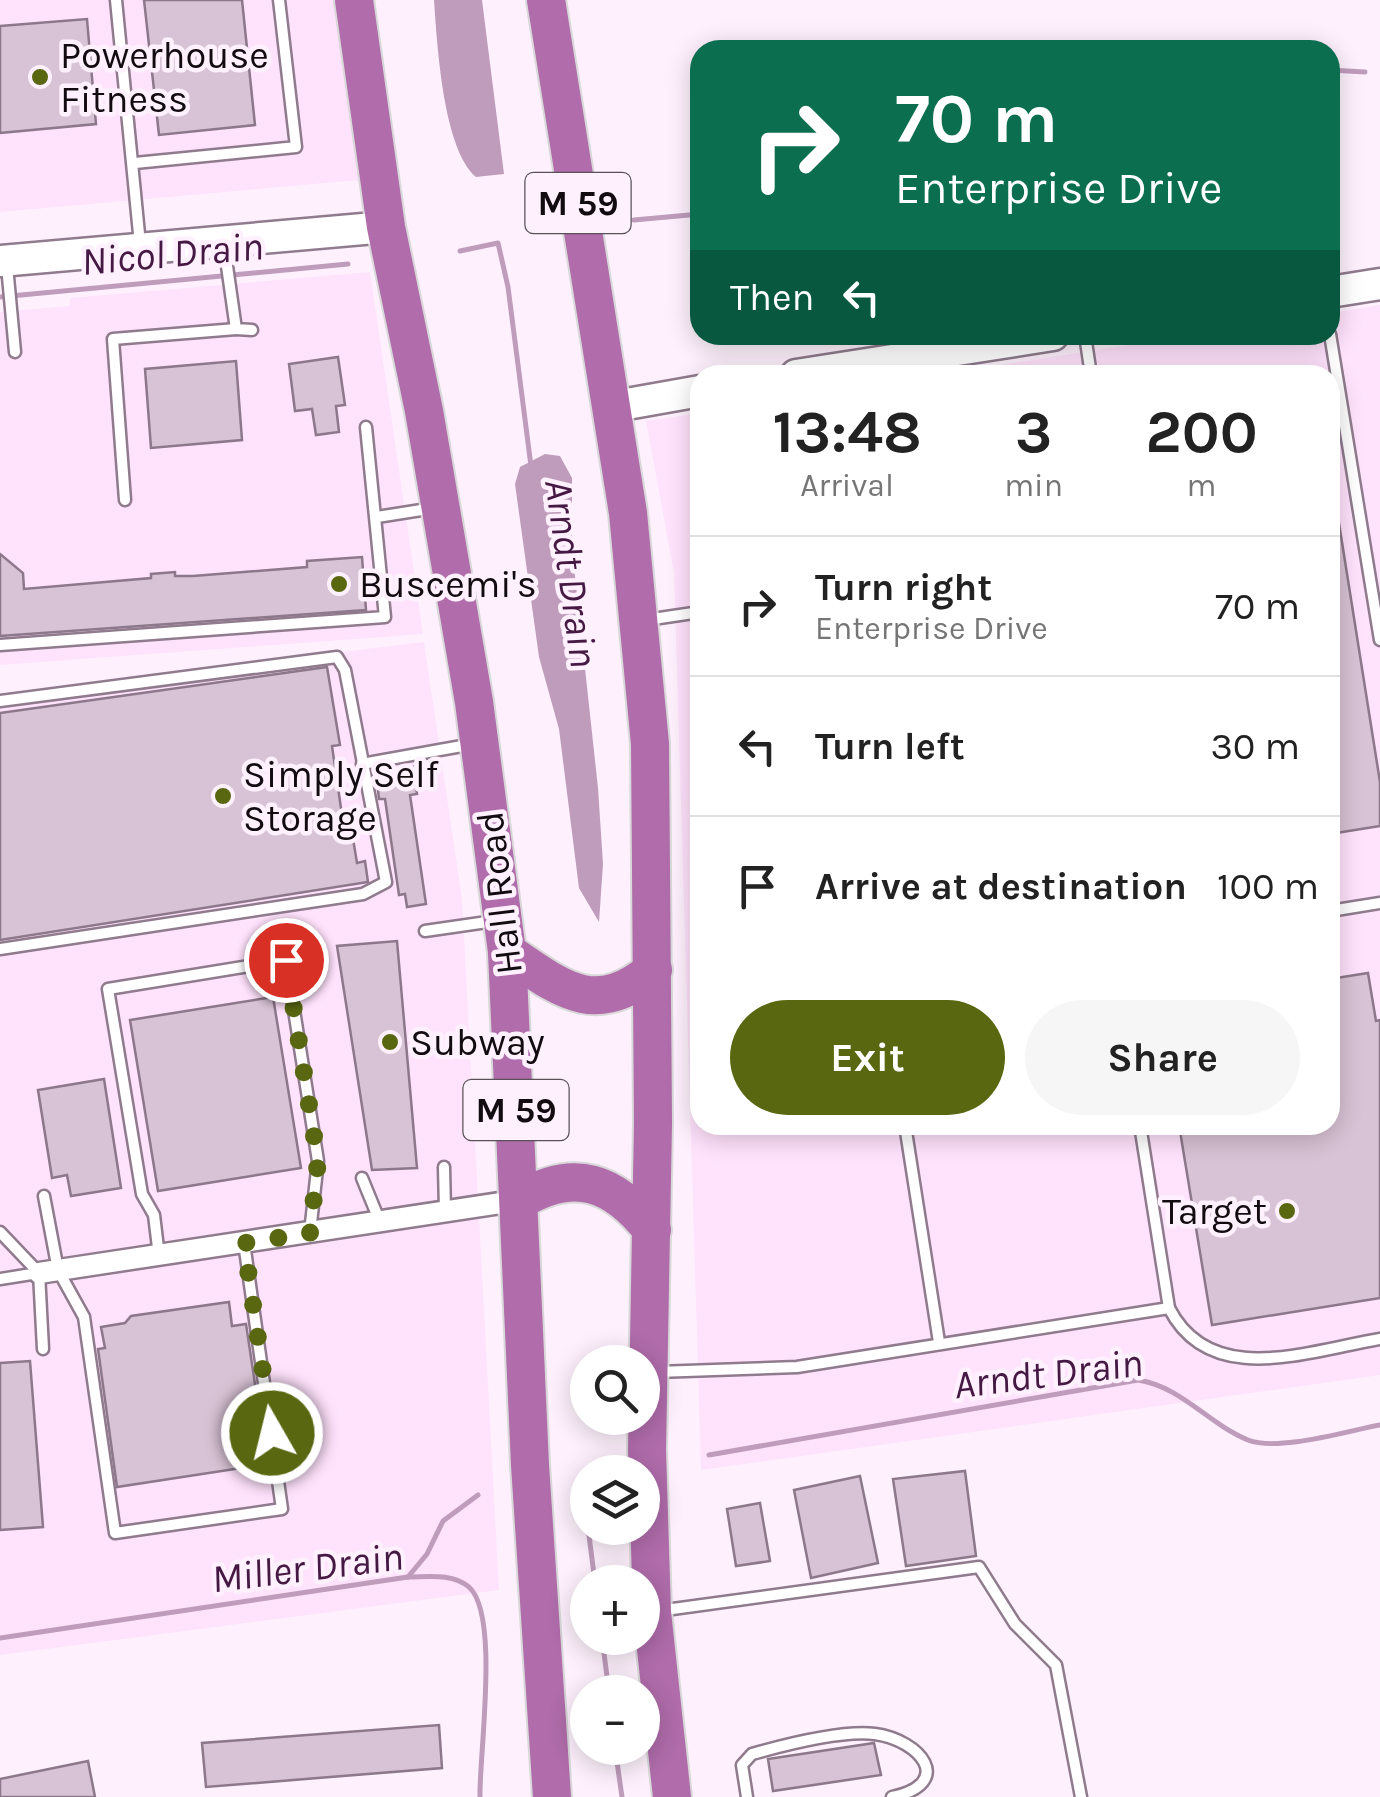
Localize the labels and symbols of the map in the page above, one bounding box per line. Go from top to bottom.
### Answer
place label: Powerhouse Fitness [60,33,269,122]
marker: Powerhouse Fitness [29,66,51,88]
road number: M 59 [526,173,630,233]
water label: Nicol Drain [79,222,265,285]
water label: Arndt Drain [535,476,608,670]
place label: Buscemi's [359,562,537,607]
marker: Buscemi's [328,573,350,595]
place label: Simply Self Storage [243,752,440,841]
marker: Simply Self Storage [212,785,234,807]
street label: Hall Road [467,809,532,977]
pin [244,918,329,1003]
place label: Subway [410,1020,545,1065]
marker: Subway [379,1031,401,1053]
road number: M 59 [464,1080,568,1140]
place label: Target [1162,1189,1267,1234]
marker: Target [1276,1200,1298,1222]
water label: Arndt Drain [951,1339,1145,1408]
position arrow [220,1381,324,1485]
water label: Miller Drain [209,1532,405,1603]

